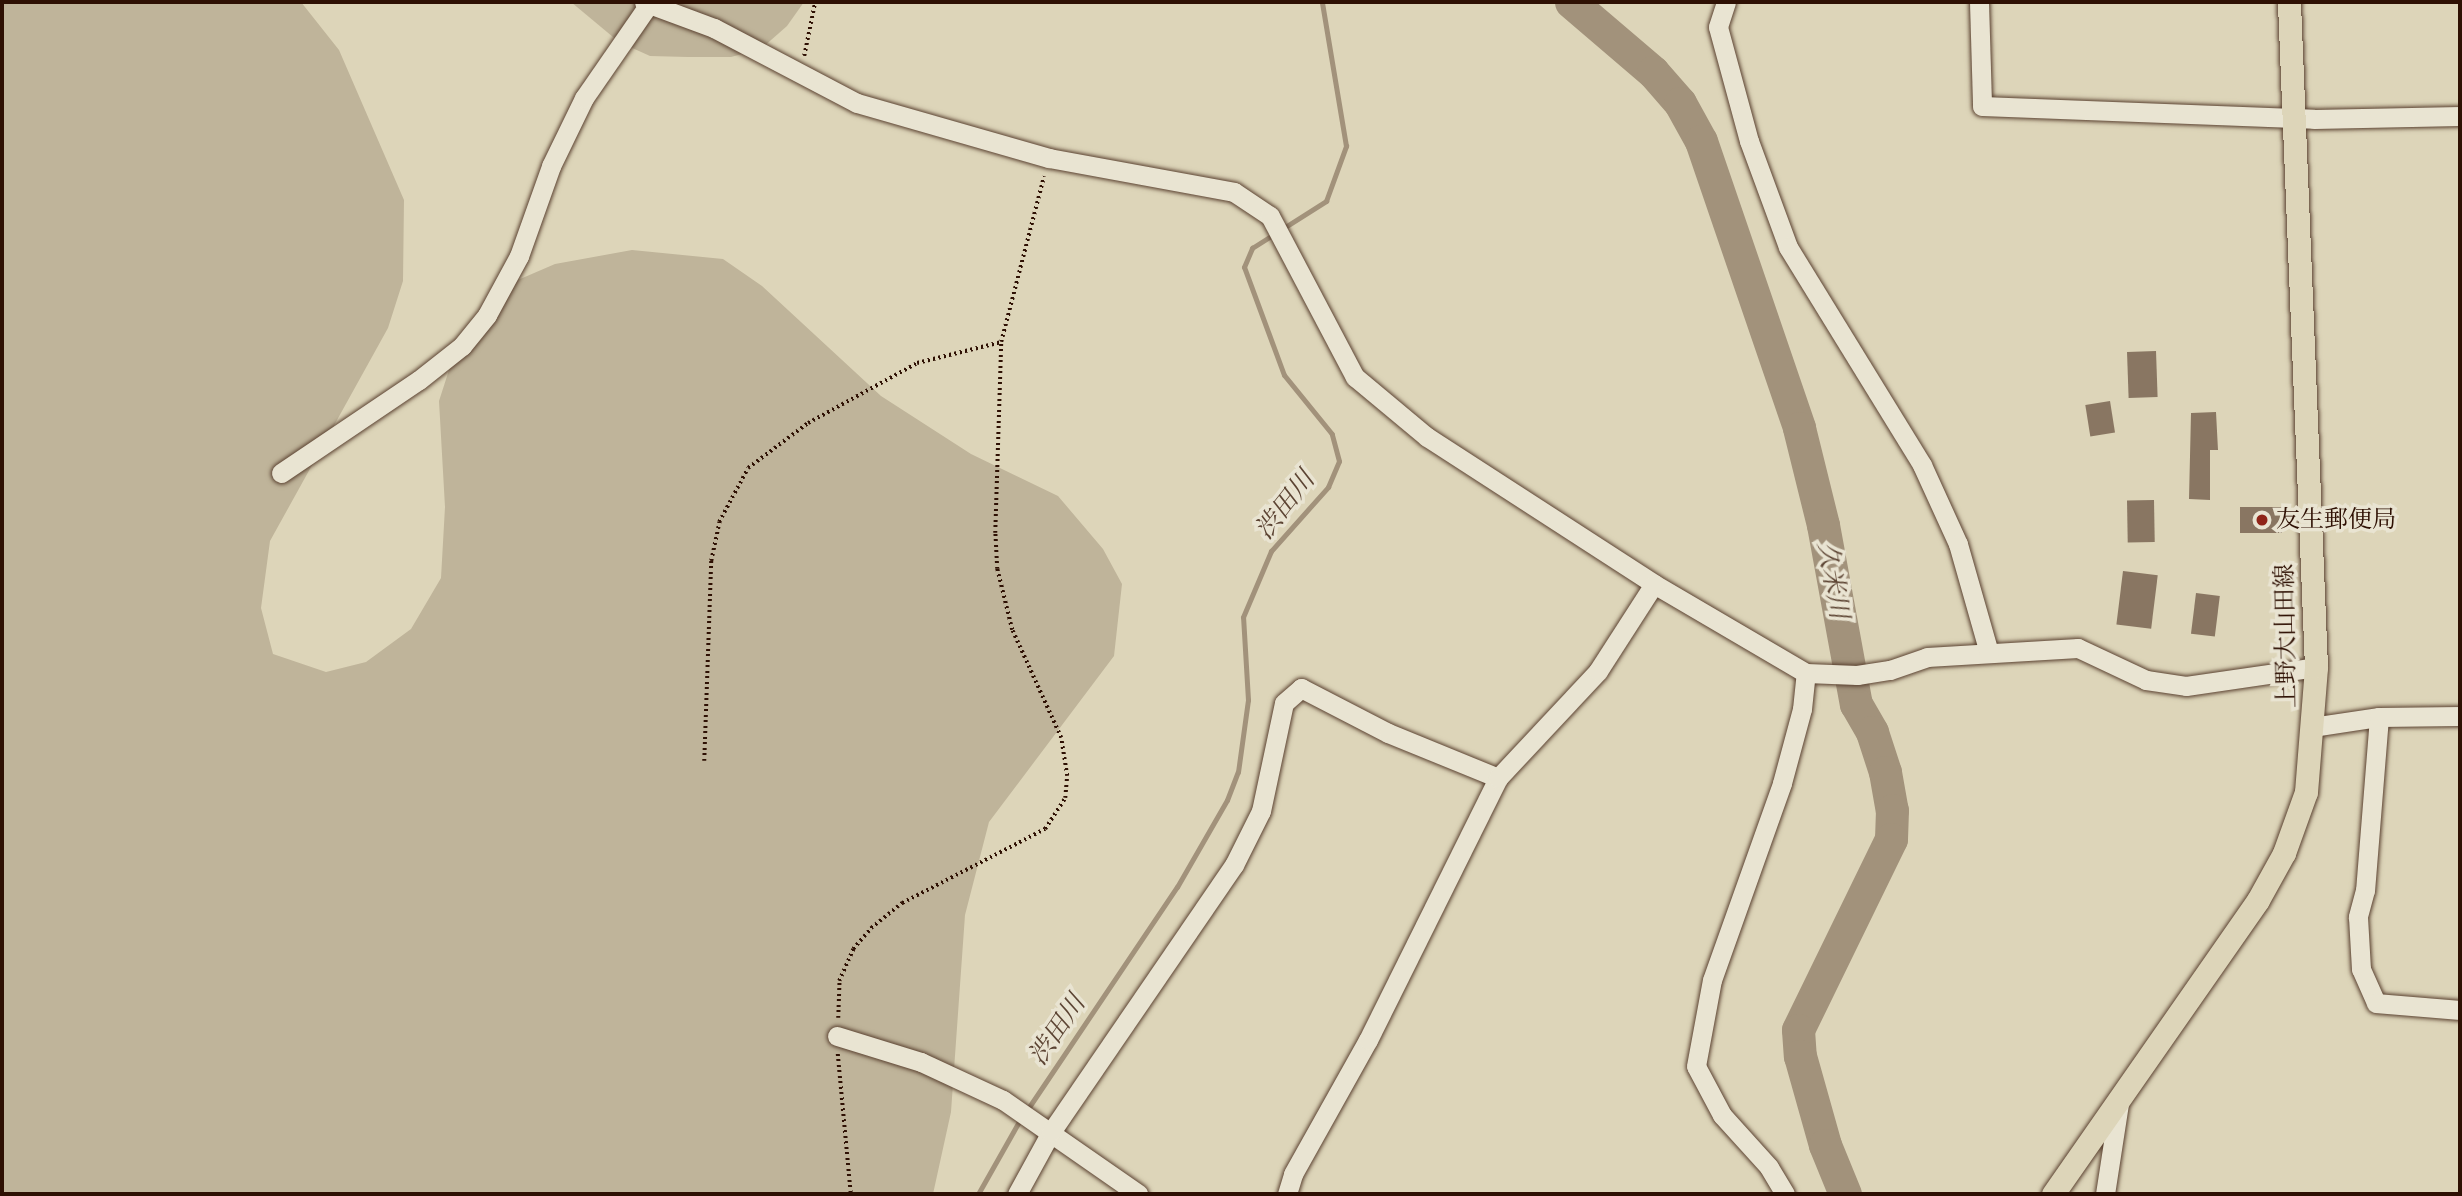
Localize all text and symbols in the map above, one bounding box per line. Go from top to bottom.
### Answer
water label: 渋田川 [1249,465,1321,545]
place label: 友生郵便局 [2276,506,2396,534]
marker: 友生郵便局 [2254,512,2270,528]
water label: 久米川 [1811,539,1855,621]
street label: 上野大山田線 [2270,564,2302,708]
water label: 渋田川 [1022,989,1092,1071]

